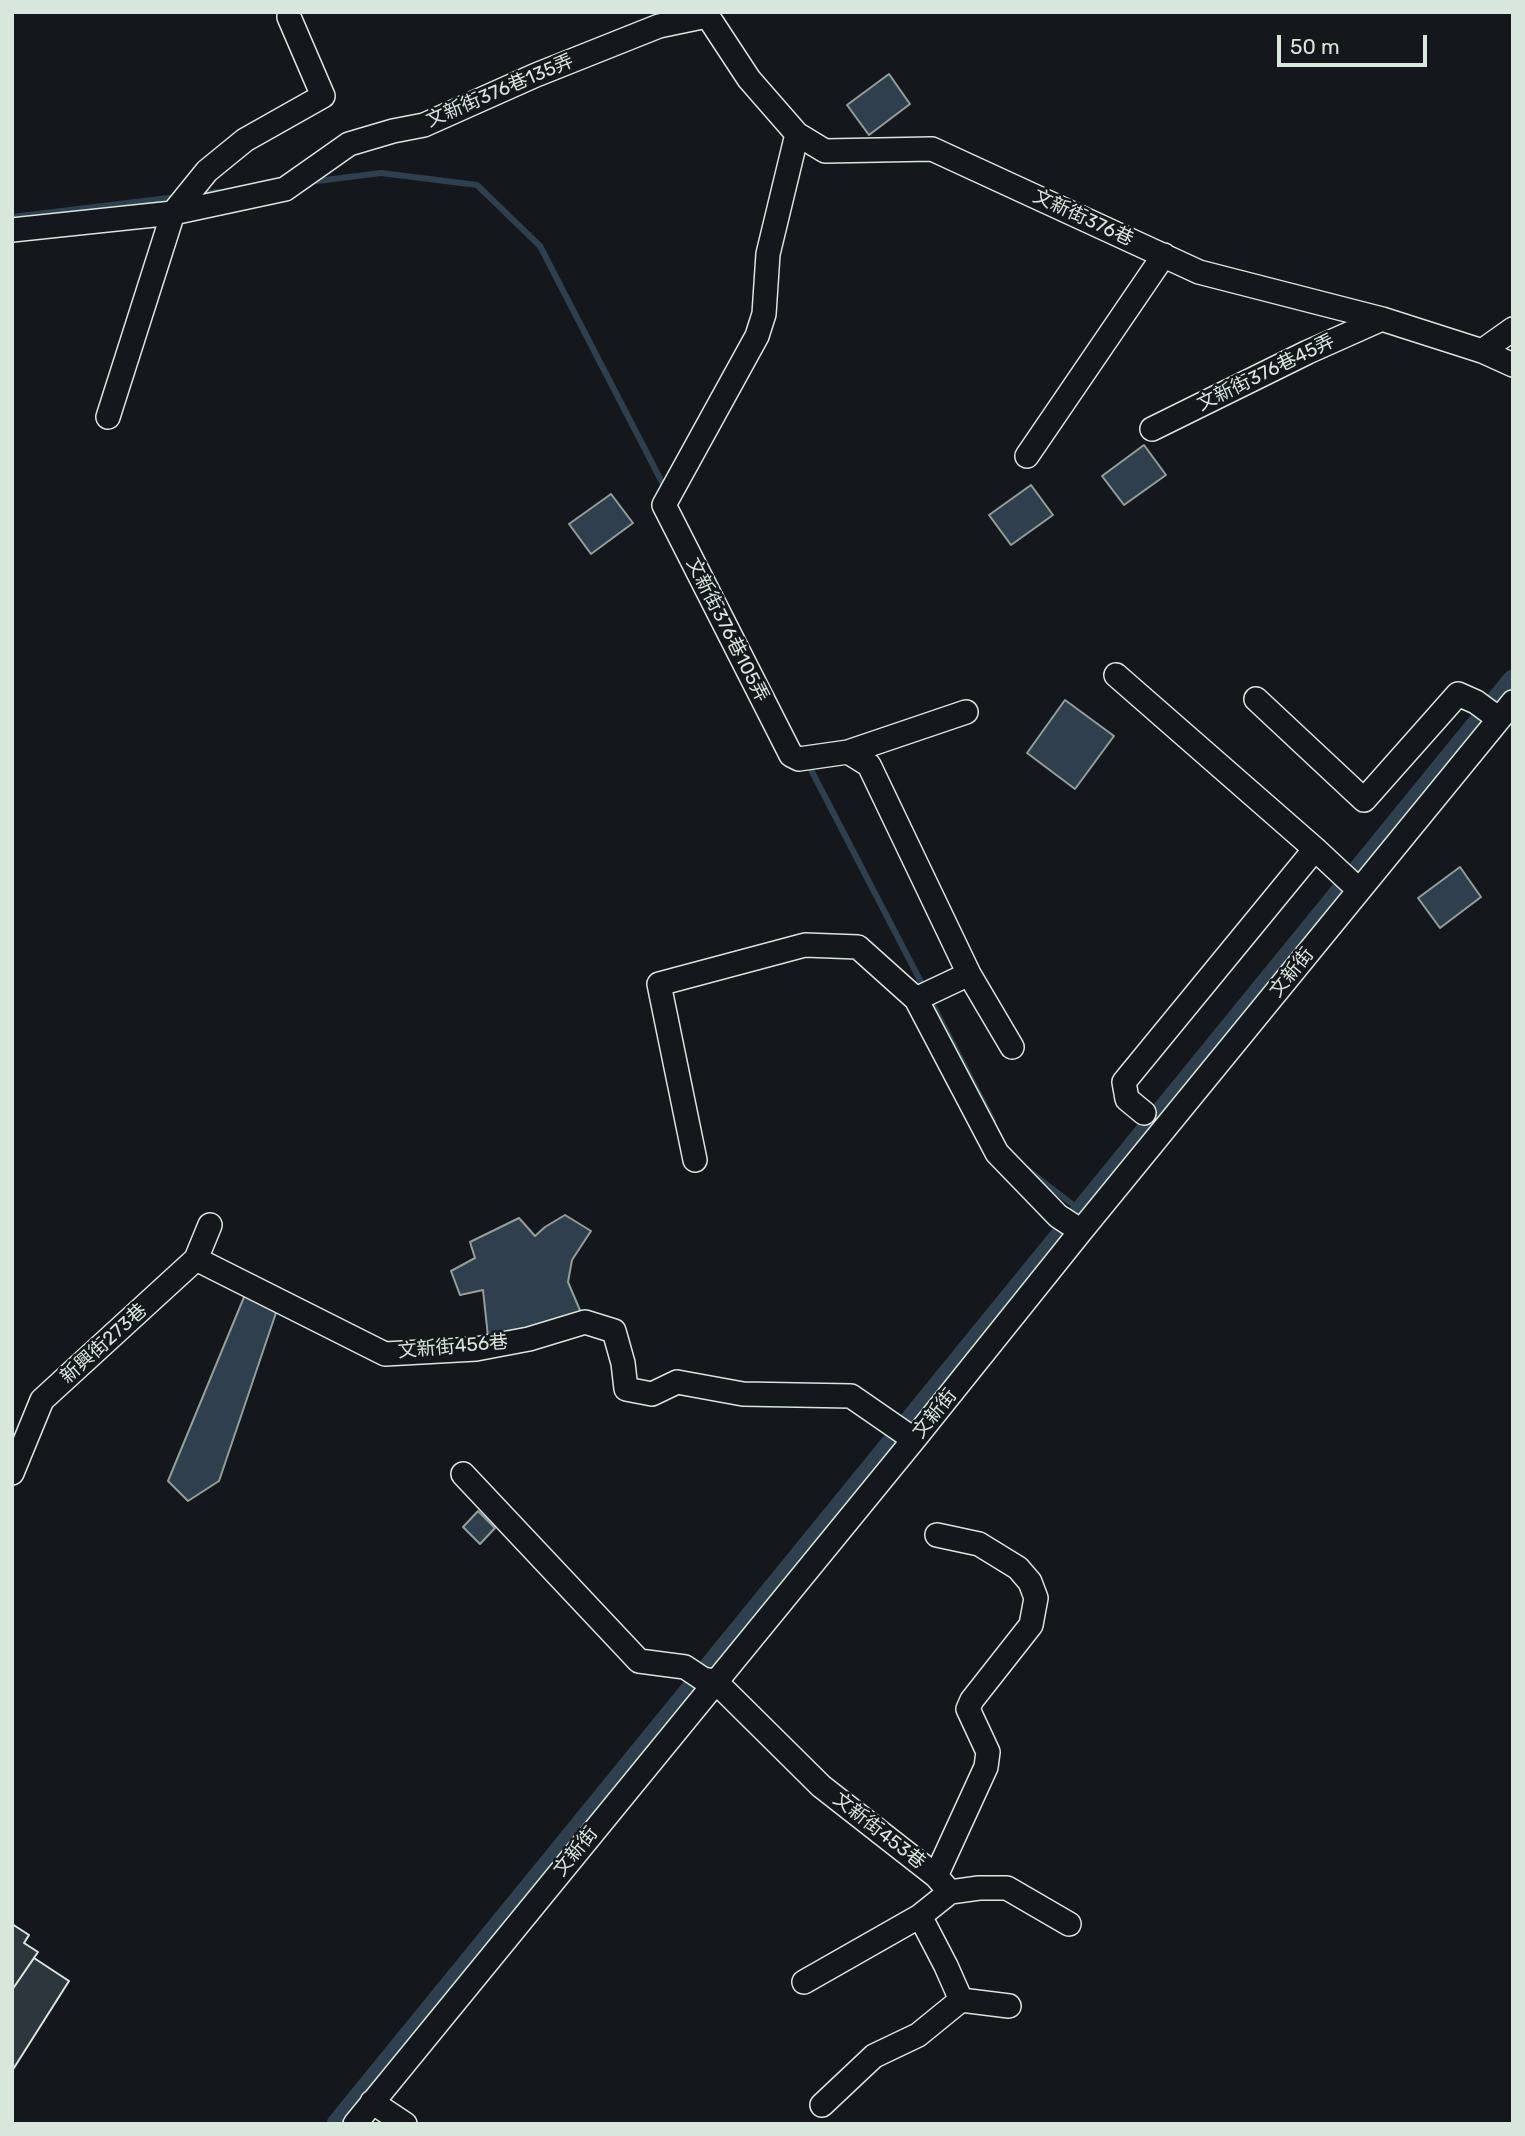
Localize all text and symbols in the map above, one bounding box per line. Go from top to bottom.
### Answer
scale bar [1280,21,1430,65]
text: 50 m [1290,34,1340,59]
street label: 文新街376巷135弄 [423,50,577,132]
street label: 文新街376巷 [1029,185,1137,251]
street label: 文新街376巷45弄 [1194,330,1338,416]
street label: 文新街376巷105弄 [681,554,773,706]
street label: 文新街 [1265,944,1319,1002]
street label: 新興街273巷 [56,1299,152,1389]
street label: 文新街456巷 [397,1331,509,1363]
street label: 文新街 [908,1385,962,1443]
street label: 文新街453巷 [828,1788,930,1874]
street label: 文新街 [549,1823,603,1881]

